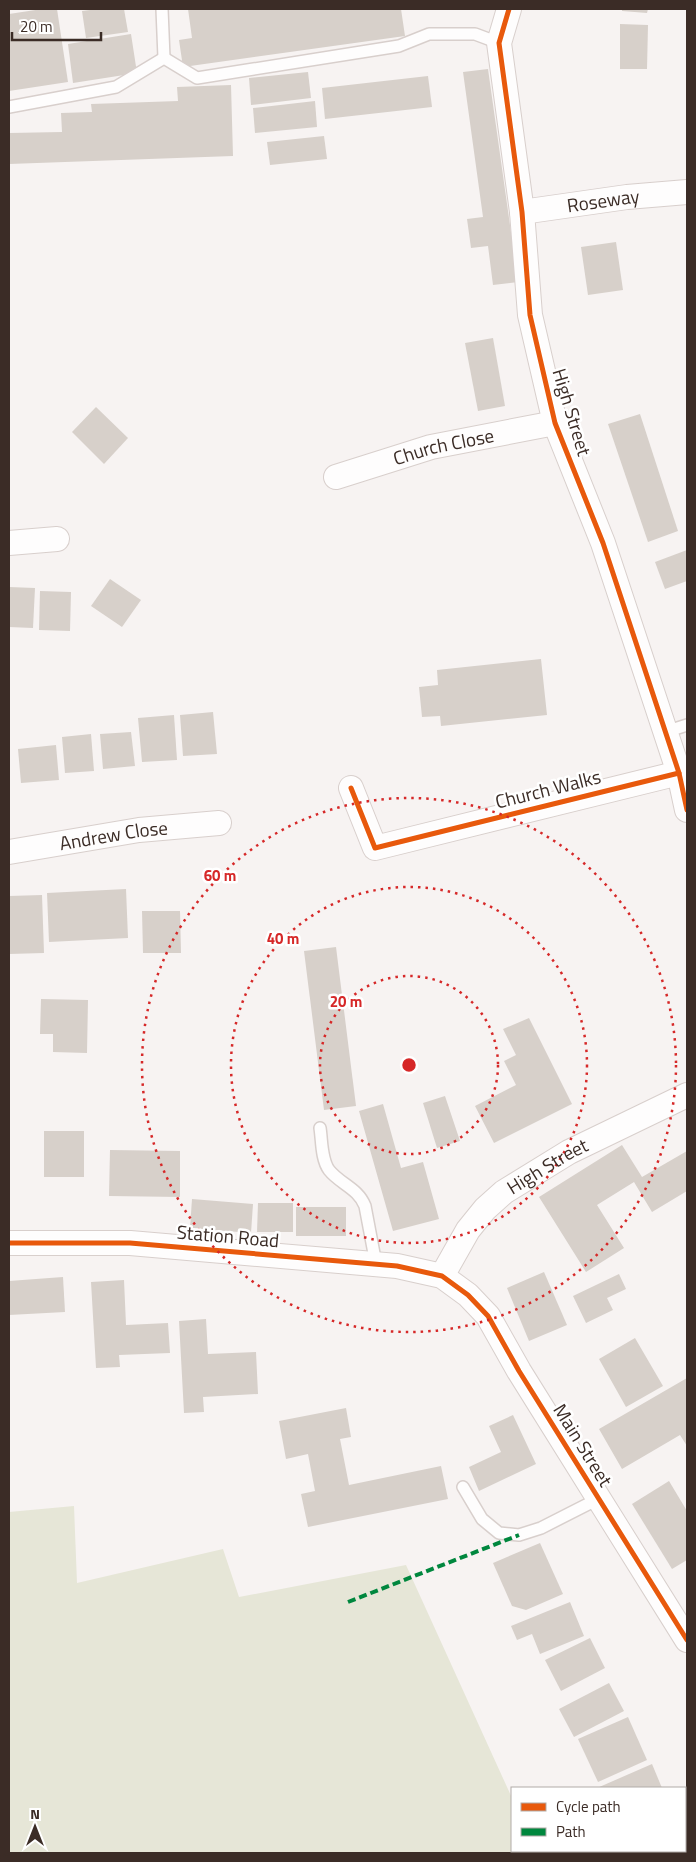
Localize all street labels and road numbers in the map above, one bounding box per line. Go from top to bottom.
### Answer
street label: Roseway [565,181,641,219]
street label: High Street [545,365,600,459]
street label: Church Close [389,420,496,472]
street label: Church Walks [492,761,604,816]
street label: Andrew Close [57,813,169,857]
street label: High Street [501,1130,593,1201]
street label: Station Road [176,1217,280,1254]
street label: Main Street [546,1398,621,1492]

